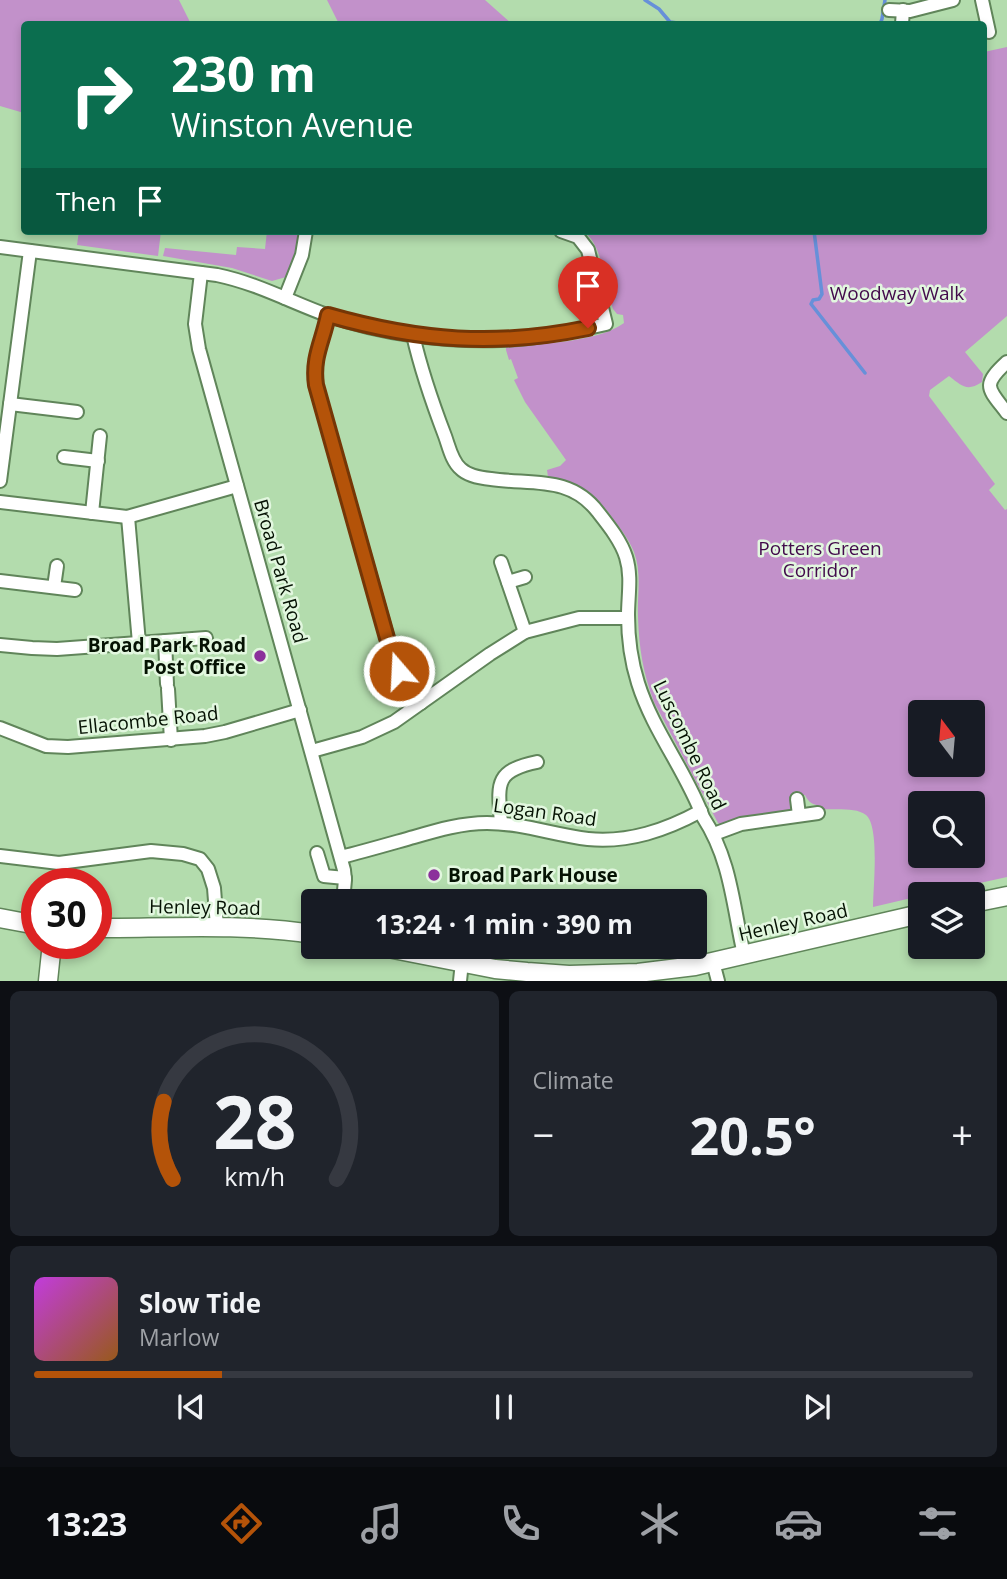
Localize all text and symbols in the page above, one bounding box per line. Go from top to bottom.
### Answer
text: 230 m [171,40,316,106]
icon: right [56,49,147,140]
text: Winston Avenue [171,103,414,146]
icon: arrive [131,182,169,220]
text: Then [56,183,117,219]
pin [558,256,618,328]
icon: arrive [569,267,607,305]
park label: Woodway Walk [830,280,964,306]
street label: Broad Park Road [248,496,314,646]
park label: Potters Green Corridor [758,535,882,583]
place label: Broad Park Road Post Office [88,632,246,680]
position arrow [362,634,436,708]
marker: Broad Park Road Post Office [252,648,268,664]
street label: Luscombe Road [647,676,733,814]
street label: Ellacombe Road [76,700,220,740]
north arrow [908,700,985,777]
map controls [908,700,985,959]
button: search [908,791,985,868]
street label: Logan Road [492,792,598,832]
place label: Broad Park House [448,862,618,888]
marker: Broad Park House [426,867,442,883]
speed limit sign: 30 [21,868,112,959]
button: layers [908,882,985,959]
street label: Henley Road [149,893,261,921]
street label: Henley Road [736,897,850,947]
text: 13:24 · 1 min · 390 m [375,906,633,942]
text: Climate [533,1064,614,1096]
text: 28 [213,1072,296,1171]
text: 20.5° [690,1099,816,1170]
text: − [533,1108,554,1160]
text: + [951,1108,973,1160]
text: km/h [224,1159,285,1193]
text: Slow Tide [139,1285,261,1321]
text: Marlow [139,1321,219,1353]
icon: previous [172,1388,210,1426]
icon: pause [485,1388,523,1426]
icon: next [798,1388,836,1426]
icon: directions [217,1499,266,1548]
icon: music [357,1499,406,1548]
icon: phone [496,1499,545,1548]
icon: climate [635,1499,684,1548]
icon: car [774,1499,823,1548]
icon: filters [913,1499,962,1548]
text: 13:23 [45,1502,127,1545]

